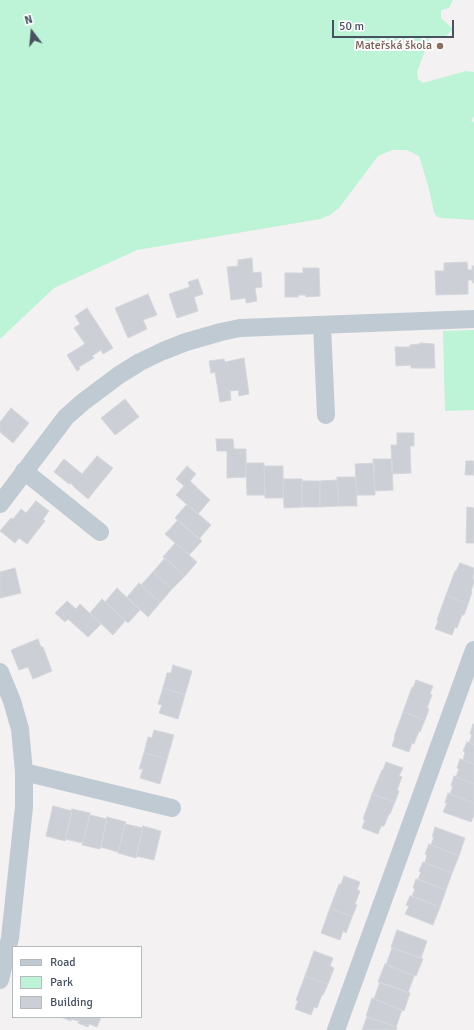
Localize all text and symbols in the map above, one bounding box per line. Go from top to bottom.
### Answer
north arrow [12,12,52,52]
scale bar [334,12,456,38]
text: N [23,13,34,27]
text: 50 m [339,19,364,34]
place label: Mateřská škola [355,39,432,53]
marker: Mateřská škola [435,41,445,51]
legend [12,946,142,1018]
text: Road [50,955,76,970]
text: Park [50,975,73,990]
text: Building [50,995,93,1010]

